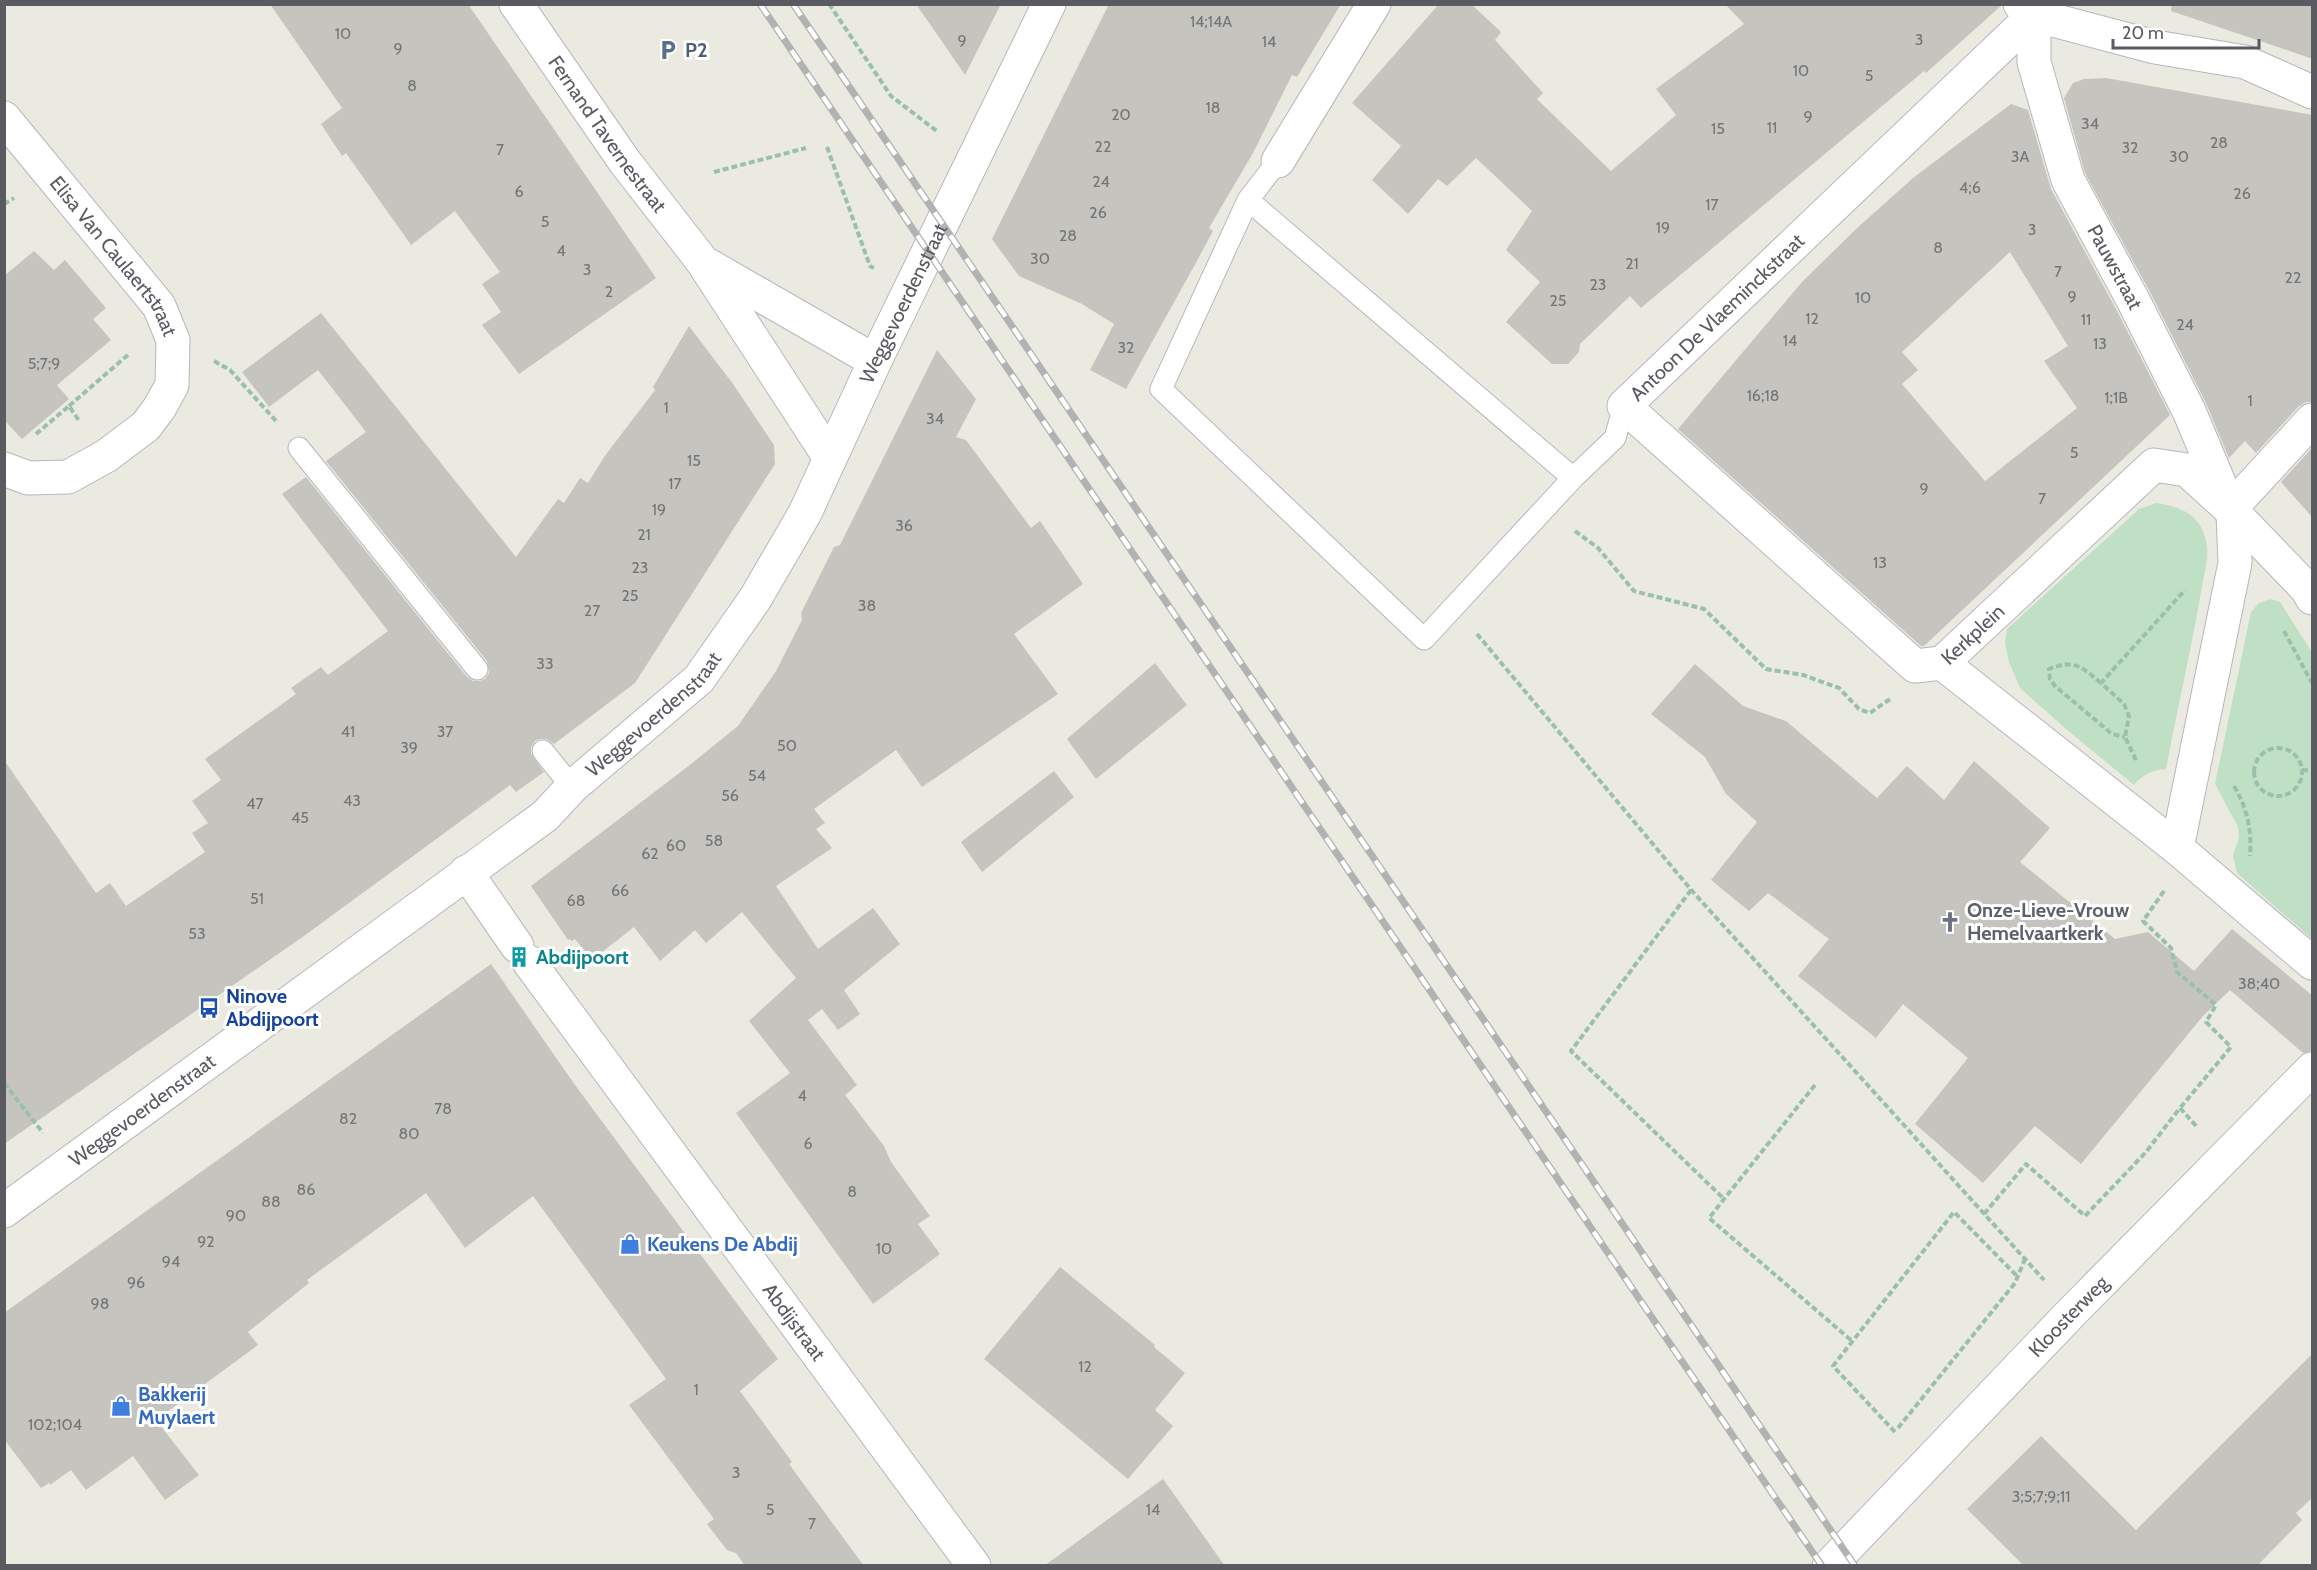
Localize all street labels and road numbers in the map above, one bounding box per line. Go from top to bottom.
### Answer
street label: Fernand Tavernestraat [543,51,672,217]
street label: Elisa Van Caulaertstraat [45,171,182,340]
street label: Weggevoerdenstraat [854,219,952,387]
street label: Pauwstraat [2082,220,2148,313]
street label: Antoon De Vlaeminckstraat [1625,228,1809,406]
street label: Kerkplein [1936,599,2009,670]
street label: Weggevoerdenstraat [581,647,726,782]
street label: Weggevoerdenstraat [64,1049,220,1171]
street label: Kloosterweg [2024,1270,2114,1362]
street label: Abdijstraat [758,1279,831,1365]

